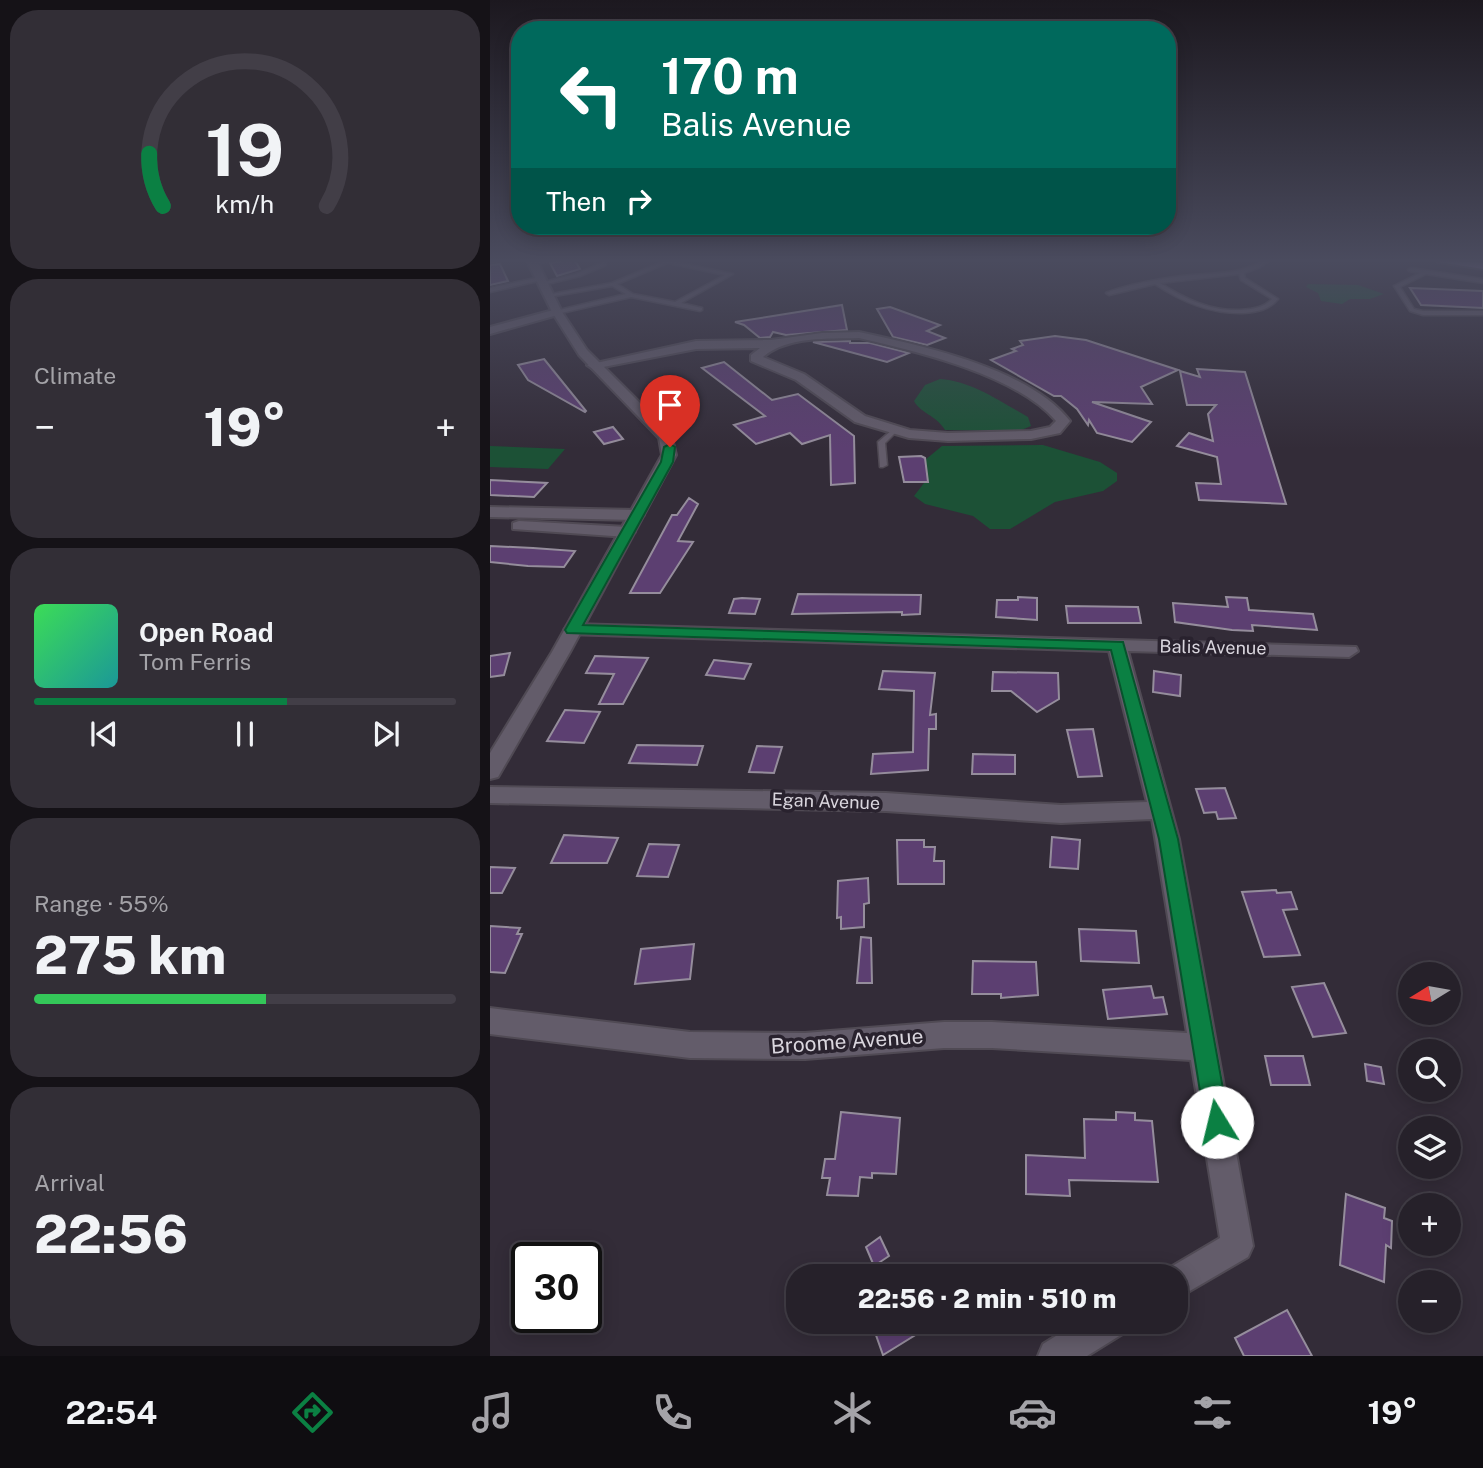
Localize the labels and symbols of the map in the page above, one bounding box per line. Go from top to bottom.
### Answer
pin [640,375,700,447]
street label: Balis Avenue [1159,636,1267,658]
street label: Egan Avenue [771,789,881,813]
north arrow [1398,962,1461,1026]
street label: Broome Avenue [770,1023,924,1059]
position arrow [1180,1085,1254,1159]
speed limit sign: 30 [511,1242,602,1333]

